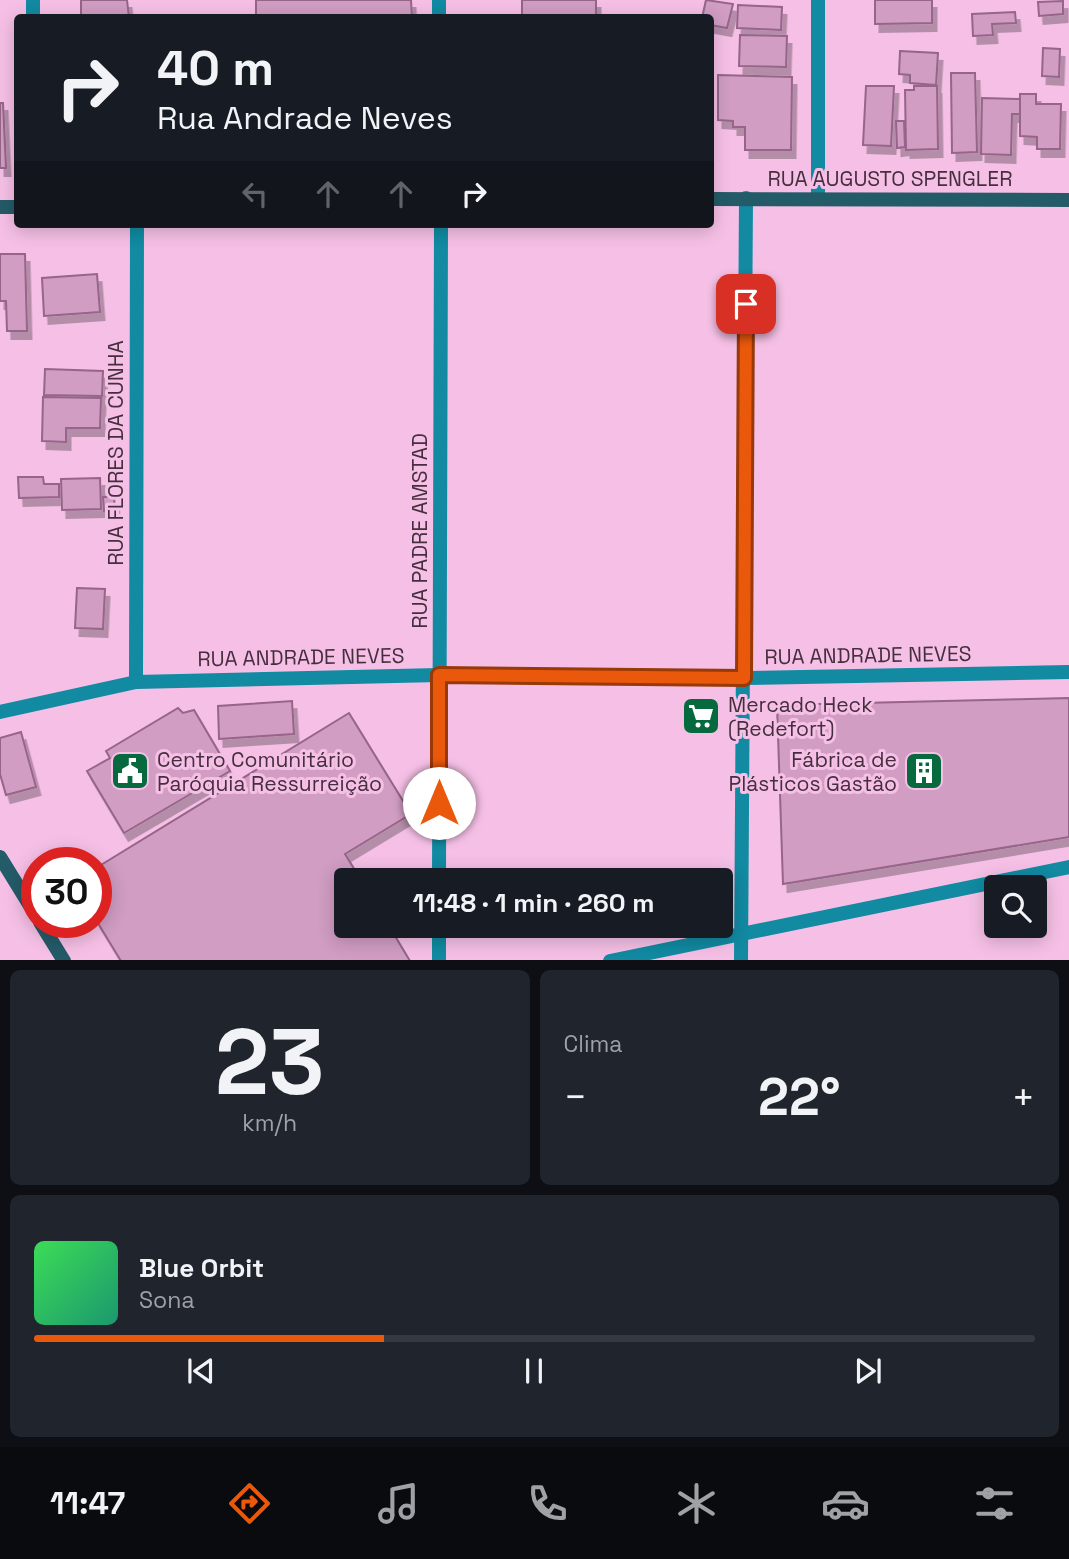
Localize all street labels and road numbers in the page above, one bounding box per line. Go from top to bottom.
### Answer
street label: RUA AUGUSTO SPENGLER [768,165,1012,192]
street label: RUA FLORES DA CUNHA [102,340,129,566]
street label: RUA PADRE AMSTAD [406,433,433,629]
street label: RUA ANDRADE NEVES [764,640,972,670]
street label: RUA ANDRADE NEVES [197,642,405,672]

